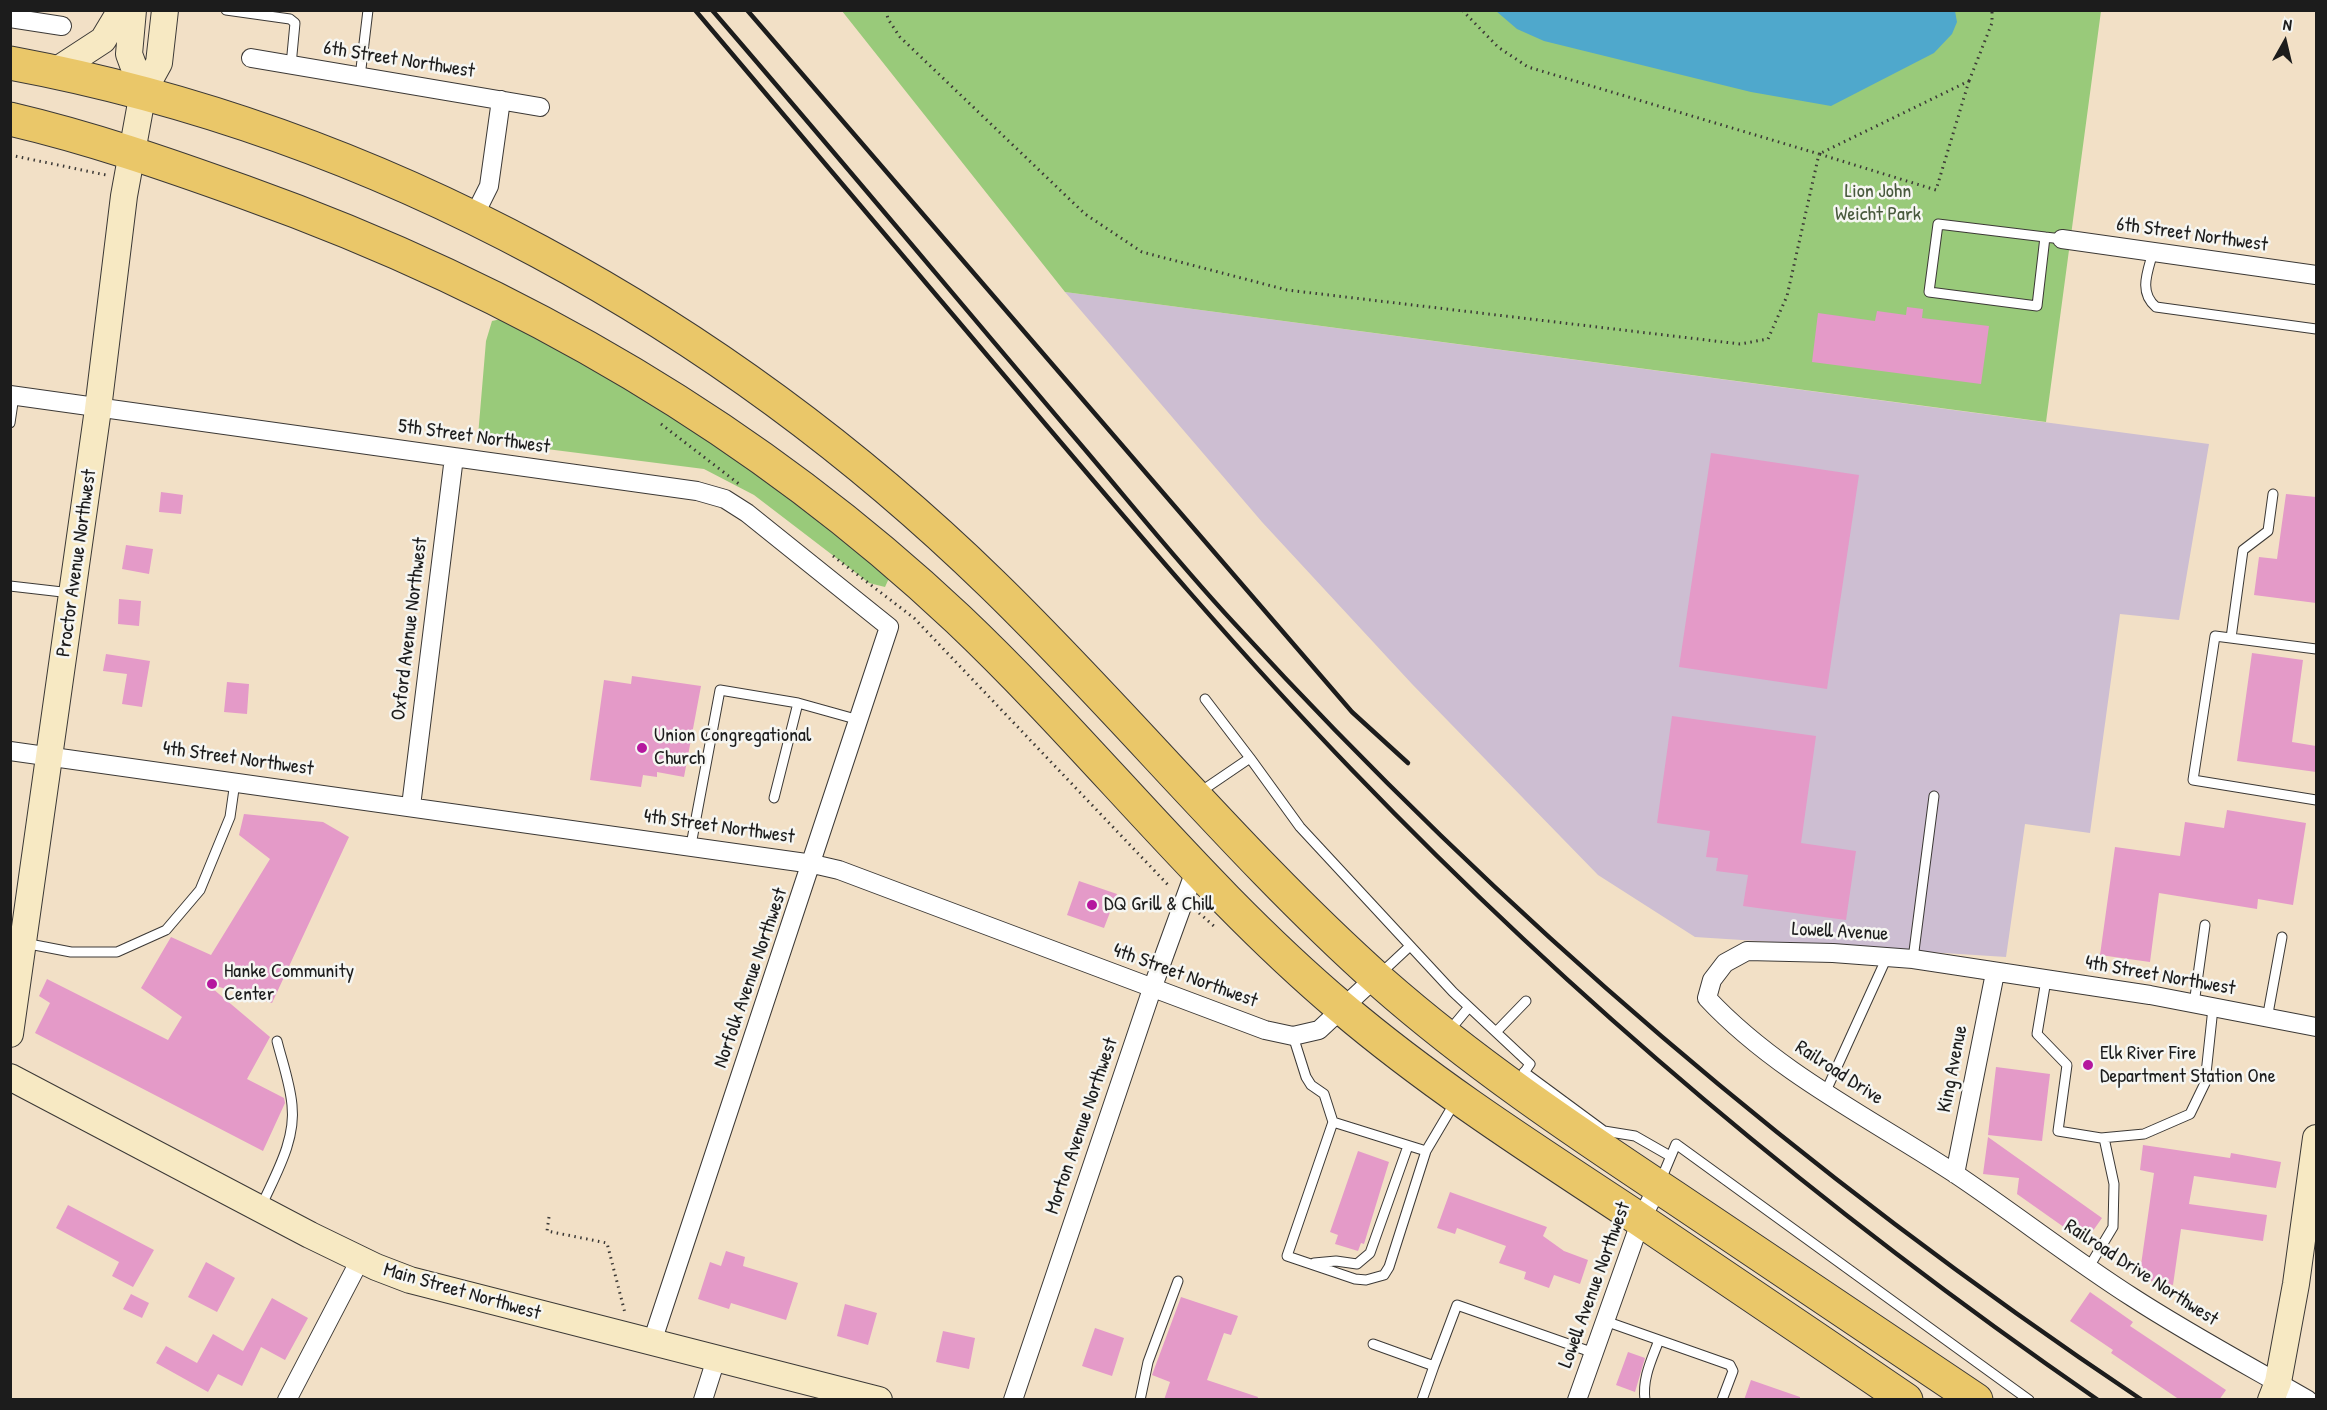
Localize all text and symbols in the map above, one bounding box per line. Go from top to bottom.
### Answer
north arrow [2255,12,2315,72]
text: N [2282,13,2293,36]
street label: 6th Street Northwest [322,36,476,84]
park label: Lion John Weicht Park [1835,180,1921,227]
street label: 6th Street Northwest [2115,213,2269,257]
street label: 5th Street Northwest [397,414,551,460]
street label: Proctor Avenue Northwest [52,468,102,658]
street label: Oxford Avenue Northwest [387,536,433,722]
place label: Union Congregational Church [654,724,811,771]
street label: 4th Street Northwest [161,737,315,781]
marker: Union Congregational Church [635,741,649,755]
street label: 4th Street Northwest [642,805,796,849]
street label: Norfolk Avenue Northwest [709,885,793,1071]
place label: DQ Grill & Chill [1104,893,1214,917]
marker: DQ Grill & Chill [1085,898,1099,912]
street label: Lowell Avenue [1791,917,1889,947]
street label: 4th Street Northwest [1109,939,1261,1013]
street label: 4th Street Northwest [2083,951,2237,1001]
place label: Hanke Community Center [224,960,354,1007]
marker: Hanke Community Center [205,977,219,991]
street label: King Avenue [1933,1023,1973,1115]
street label: Morton Avenue Northwest [1041,1035,1123,1217]
street label: Railroad Drive [1790,1036,1888,1110]
place label: Elk River Fire Department Station One [2100,1042,2276,1089]
marker: Elk River Fire Department Station One [2081,1058,2095,1072]
street label: Lowell Avenue Northwest [1554,1199,1636,1371]
street label: Railroad Drive Northwest [2060,1214,2222,1332]
street label: Main Street Northwest [381,1258,543,1326]

